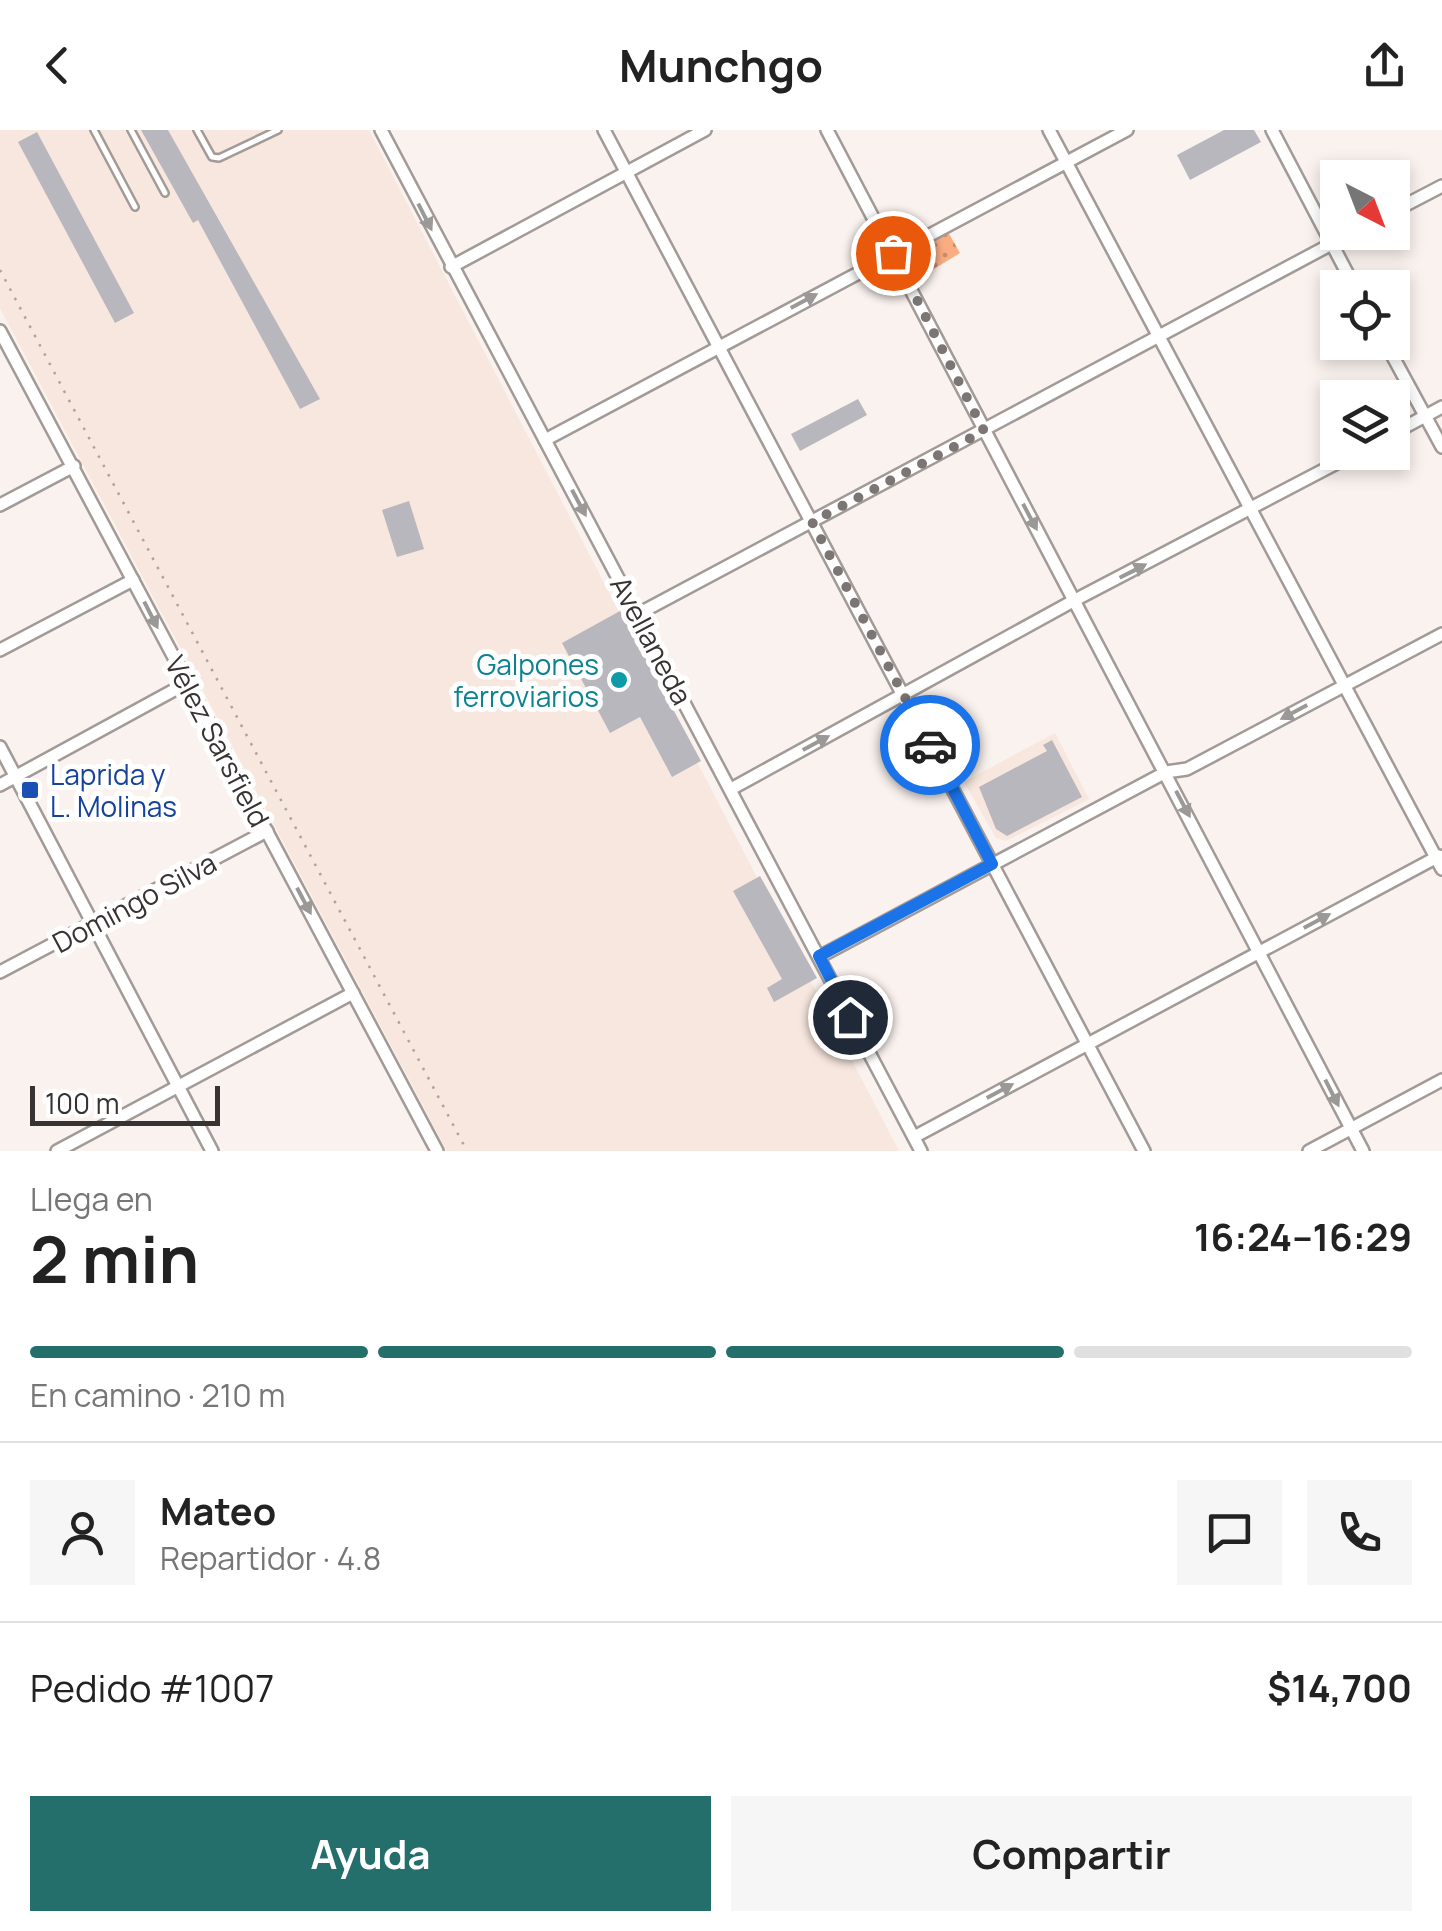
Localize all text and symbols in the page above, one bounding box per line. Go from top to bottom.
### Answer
text: Munchgo [619,34,823,96]
icon: back [30,38,85,93]
icon: share [1357,38,1412,93]
north arrow [1320,160,1410,250]
map controls [1320,160,1410,470]
one-way arrow [416,202,433,231]
pin [851,211,936,296]
icon: bag [866,226,921,281]
button: locate [1320,270,1410,360]
one-way arrow [790,293,818,311]
button: layers [1320,380,1410,470]
one-way arrow [570,489,587,518]
one-way arrow [1021,503,1039,531]
one-way arrow [1118,563,1147,580]
street label: Avellaneda [602,569,702,711]
one-way arrow [142,600,159,629]
place label: Galpones ferroviarios [453,645,599,715]
street label: Vélez Sarsfield [157,649,279,833]
marker: Galpones ferroviarios [608,669,630,691]
courier [880,695,980,795]
one-way arrow [1279,703,1308,720]
icon: car [903,718,958,773]
one-way arrow [802,735,831,752]
place label: Laprida y L. Molinas [50,755,177,825]
marker: Laprida y L. Molinas [19,779,41,801]
one-way arrow [1174,789,1191,818]
street label: Domingo Silva [45,843,223,961]
one-way arrow [296,887,313,916]
one-way arrow [1303,913,1332,930]
pin [808,975,893,1060]
icon: home [823,990,878,1045]
one-way arrow [1323,1078,1340,1107]
scale bar [30,1081,220,1126]
one-way arrow [986,1083,1015,1100]
text: 100 m [45,1084,119,1122]
text: Llega en [30,1177,153,1221]
text: 16:24–16:29 [1194,1210,1412,1262]
text: 2 min [30,1214,199,1303]
text: En camino · 210 m [30,1373,285,1417]
button: person [30,1480,135,1585]
button: chat [1177,1480,1282,1585]
button: phone [1307,1480,1412,1585]
text: Mateo [160,1484,276,1536]
text: Repartidor · 4.8 [160,1536,381,1580]
text: Pedido #1007 [30,1661,274,1713]
text: $14,700 [1267,1661,1412,1713]
button: Ayuda [30,1796,711,1911]
button: Compartir [731,1796,1412,1911]

